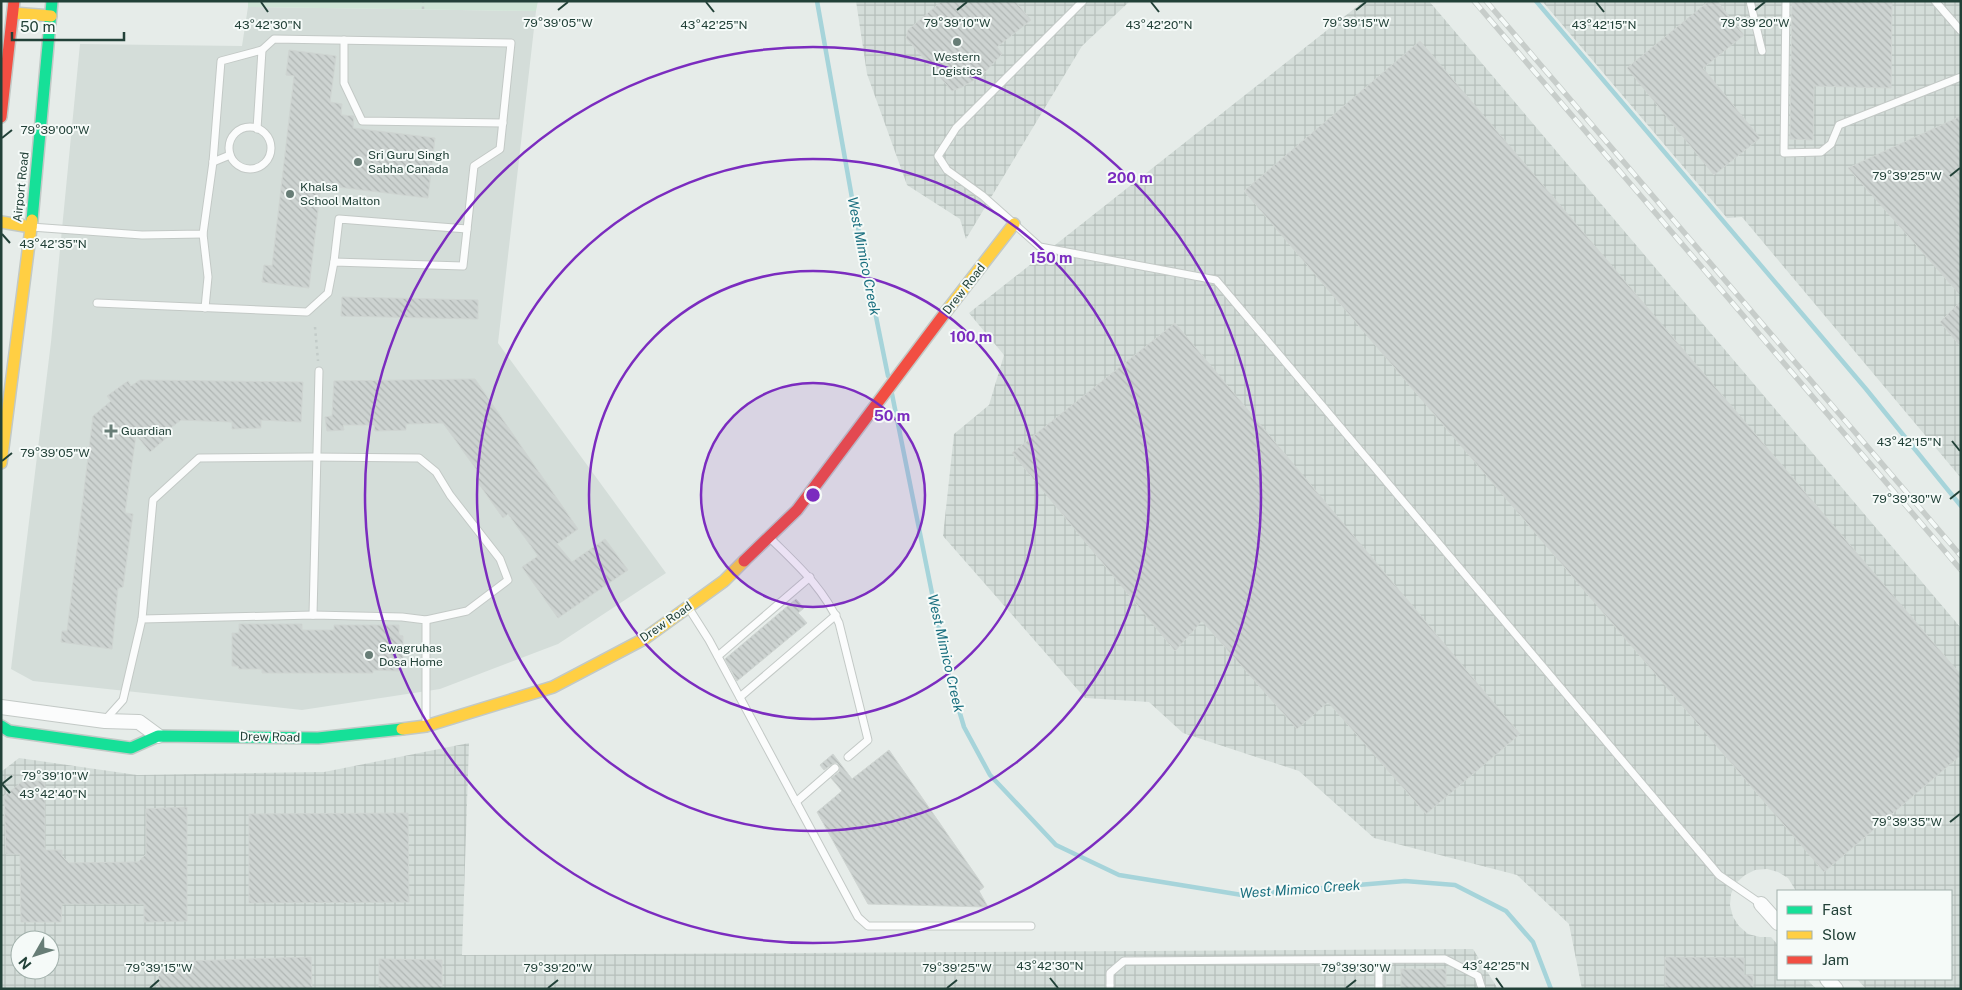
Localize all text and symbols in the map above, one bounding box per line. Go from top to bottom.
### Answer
scale bar [12,10,125,42]
text: 79°39'05"W [523,16,593,30]
text: 79°39'10"W [924,16,991,30]
text: 79°39'15"W [1322,16,1390,30]
text: 79°39'20"W [1720,16,1790,30]
text: 50 m [20,18,55,35]
text: 43°42'30"N [234,18,302,32]
text: 43°42'25"N [680,18,748,32]
text: 43°42'20"N [1126,18,1192,32]
text: 43°42'15"N [1571,18,1637,32]
marker: Western Logistics [951,36,963,48]
place label: Western Logistics [932,50,982,78]
text: 79°39'00"W [20,123,90,137]
place label: Sri Guru Singh Sabha Canada [368,148,450,176]
street label: Airport Road [10,151,32,223]
marker: Sri Guru Singh Sabha Canada [352,156,364,168]
text: 200 m [1107,169,1153,186]
text: 79°39'25"W [1872,169,1942,183]
place label: Khalsa School Malton [300,180,380,208]
marker: Khalsa School Malton [284,188,296,200]
water label: West Mimico Creek [845,195,883,317]
text: 43°42'35"N [19,237,87,251]
text: 150 m [1029,249,1073,266]
street label: Drew Road [940,261,988,317]
text: 100 m [950,328,992,345]
text: 50 m [874,407,910,424]
place label: Guardian [121,424,172,438]
marker: Guardian [105,425,117,437]
text: 43°42'15"N [1876,435,1942,449]
text: 79°39'05"W [20,446,90,460]
centre of rings [804,486,822,504]
text: 79°39'30"W [1872,492,1942,506]
water label: West Mimico Creek [925,592,967,714]
street label: Drew Road [637,599,695,645]
place label: Swagruhas Dosa Home [379,641,443,669]
marker: Swagruhas Dosa Home [363,649,375,661]
street label: Drew Road [240,729,300,745]
text: 79°39'10"W [22,769,89,783]
text: 43°42'40"N [19,787,87,801]
text: 79°39'35"W [1872,815,1942,829]
water label: West Mimico Creek [1239,877,1361,901]
legend [1777,890,1952,980]
text: Fast [1822,901,1852,918]
text: Slow [1822,926,1857,943]
north arrow [10,930,60,980]
text: Jam [1822,951,1849,968]
text: N [15,954,35,972]
text: 43°42'30"N [1016,959,1084,973]
text: 43°42'25"N [1462,959,1530,973]
text: 79°39'15"W [125,961,193,975]
text: 79°39'20"W [523,961,593,975]
text: 79°39'25"W [922,961,992,975]
text: 79°39'30"W [1321,961,1391,975]

